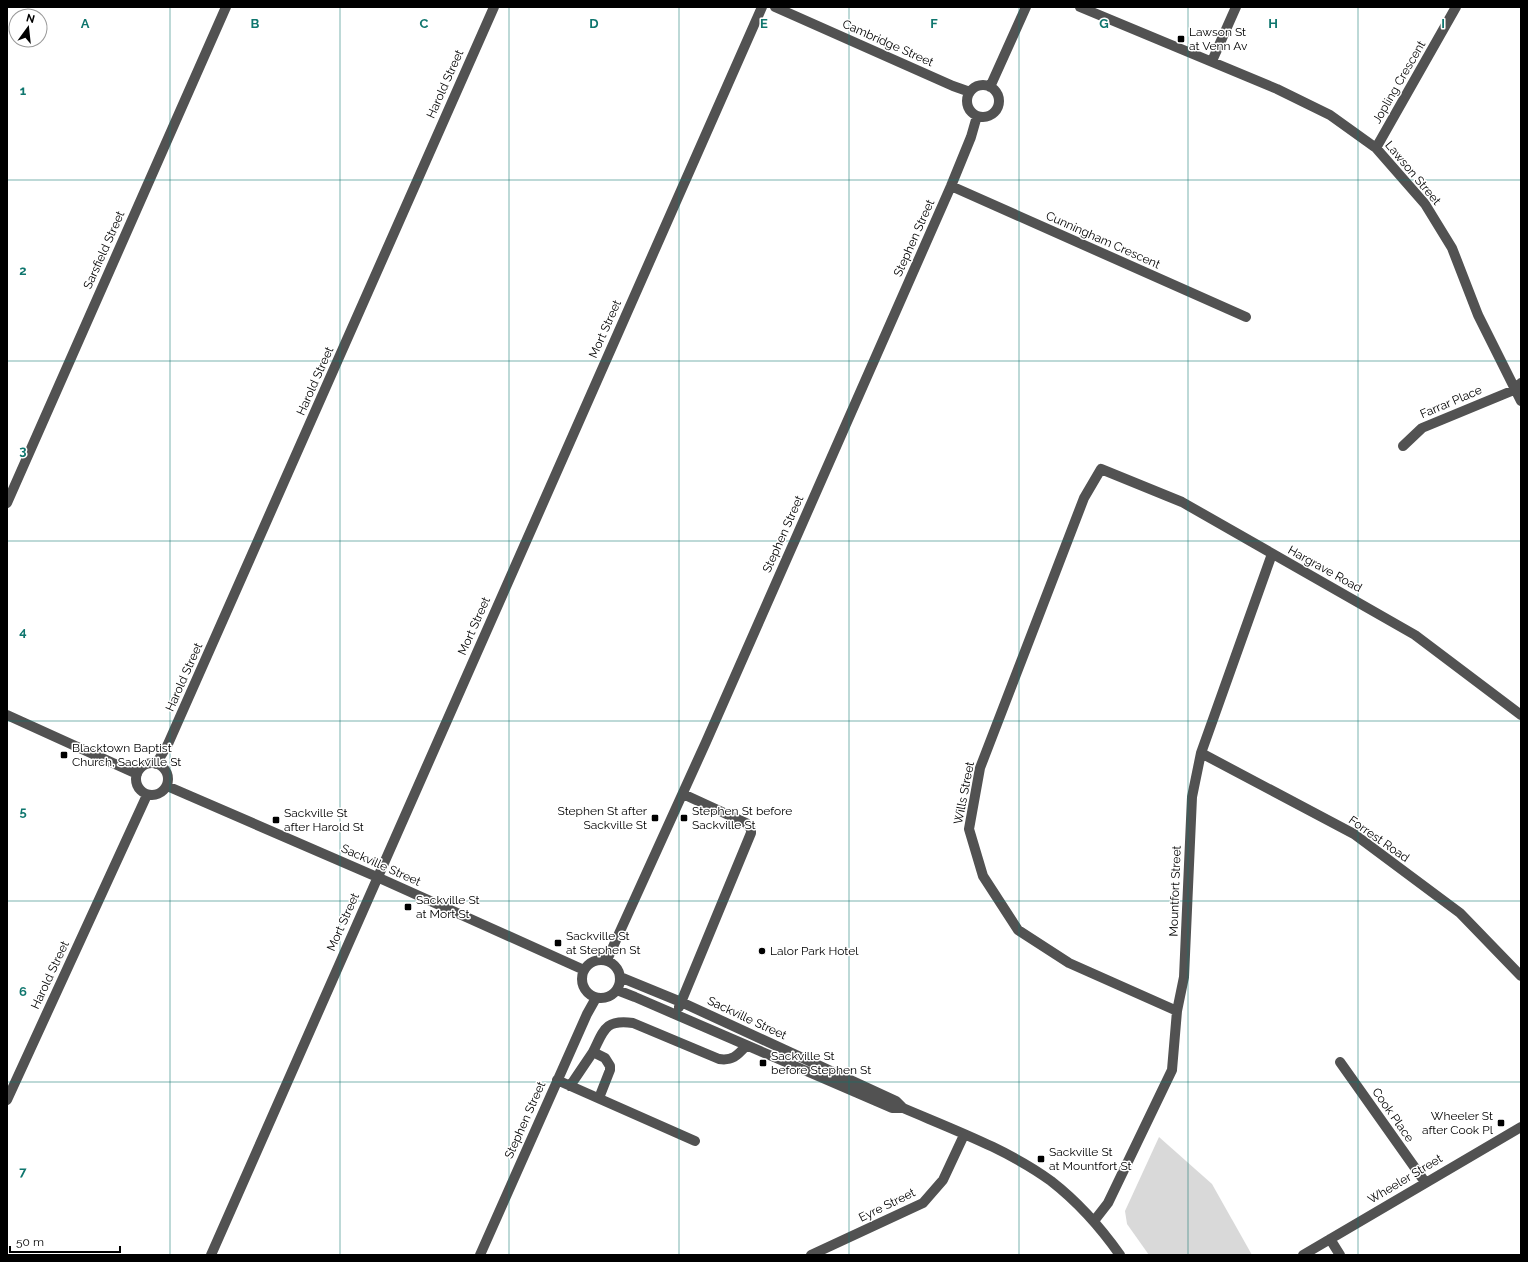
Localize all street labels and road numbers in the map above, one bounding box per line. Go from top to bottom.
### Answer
street label: Cambridge Street [840,17,936,69]
street label: Jopling Crescent [1370,38,1428,126]
street label: Harold Street [424,48,466,120]
street label: Lawson Street [1382,138,1444,208]
street label: Stephen Street [891,197,937,279]
street label: Cunningham Crescent [1044,208,1162,272]
street label: Sarsfield Street [81,209,127,291]
street label: Mort Street [586,298,624,360]
street label: Harold Street [294,345,336,417]
street label: Farrar Place [1418,383,1484,421]
street label: Stephen Street [760,493,806,575]
street label: Hargrave Road [1286,543,1364,595]
street label: Mort Street [455,595,493,657]
street label: Harold Street [163,641,205,713]
street label: Wills Street [951,760,977,826]
street label: Forrest Road [1346,813,1412,865]
street label: Sackville Street [339,841,423,889]
street label: Mountfort Street [1166,845,1184,937]
street label: Mort Street [324,891,362,953]
street label: Harold Street [28,939,72,1011]
street label: Sackville Street [705,994,789,1042]
street label: Stephen Street [502,1079,548,1161]
street label: Cook Place [1369,1085,1417,1145]
street label: Wheeler Street [1365,1151,1445,1207]
street label: Eyre Street [857,1185,917,1225]

